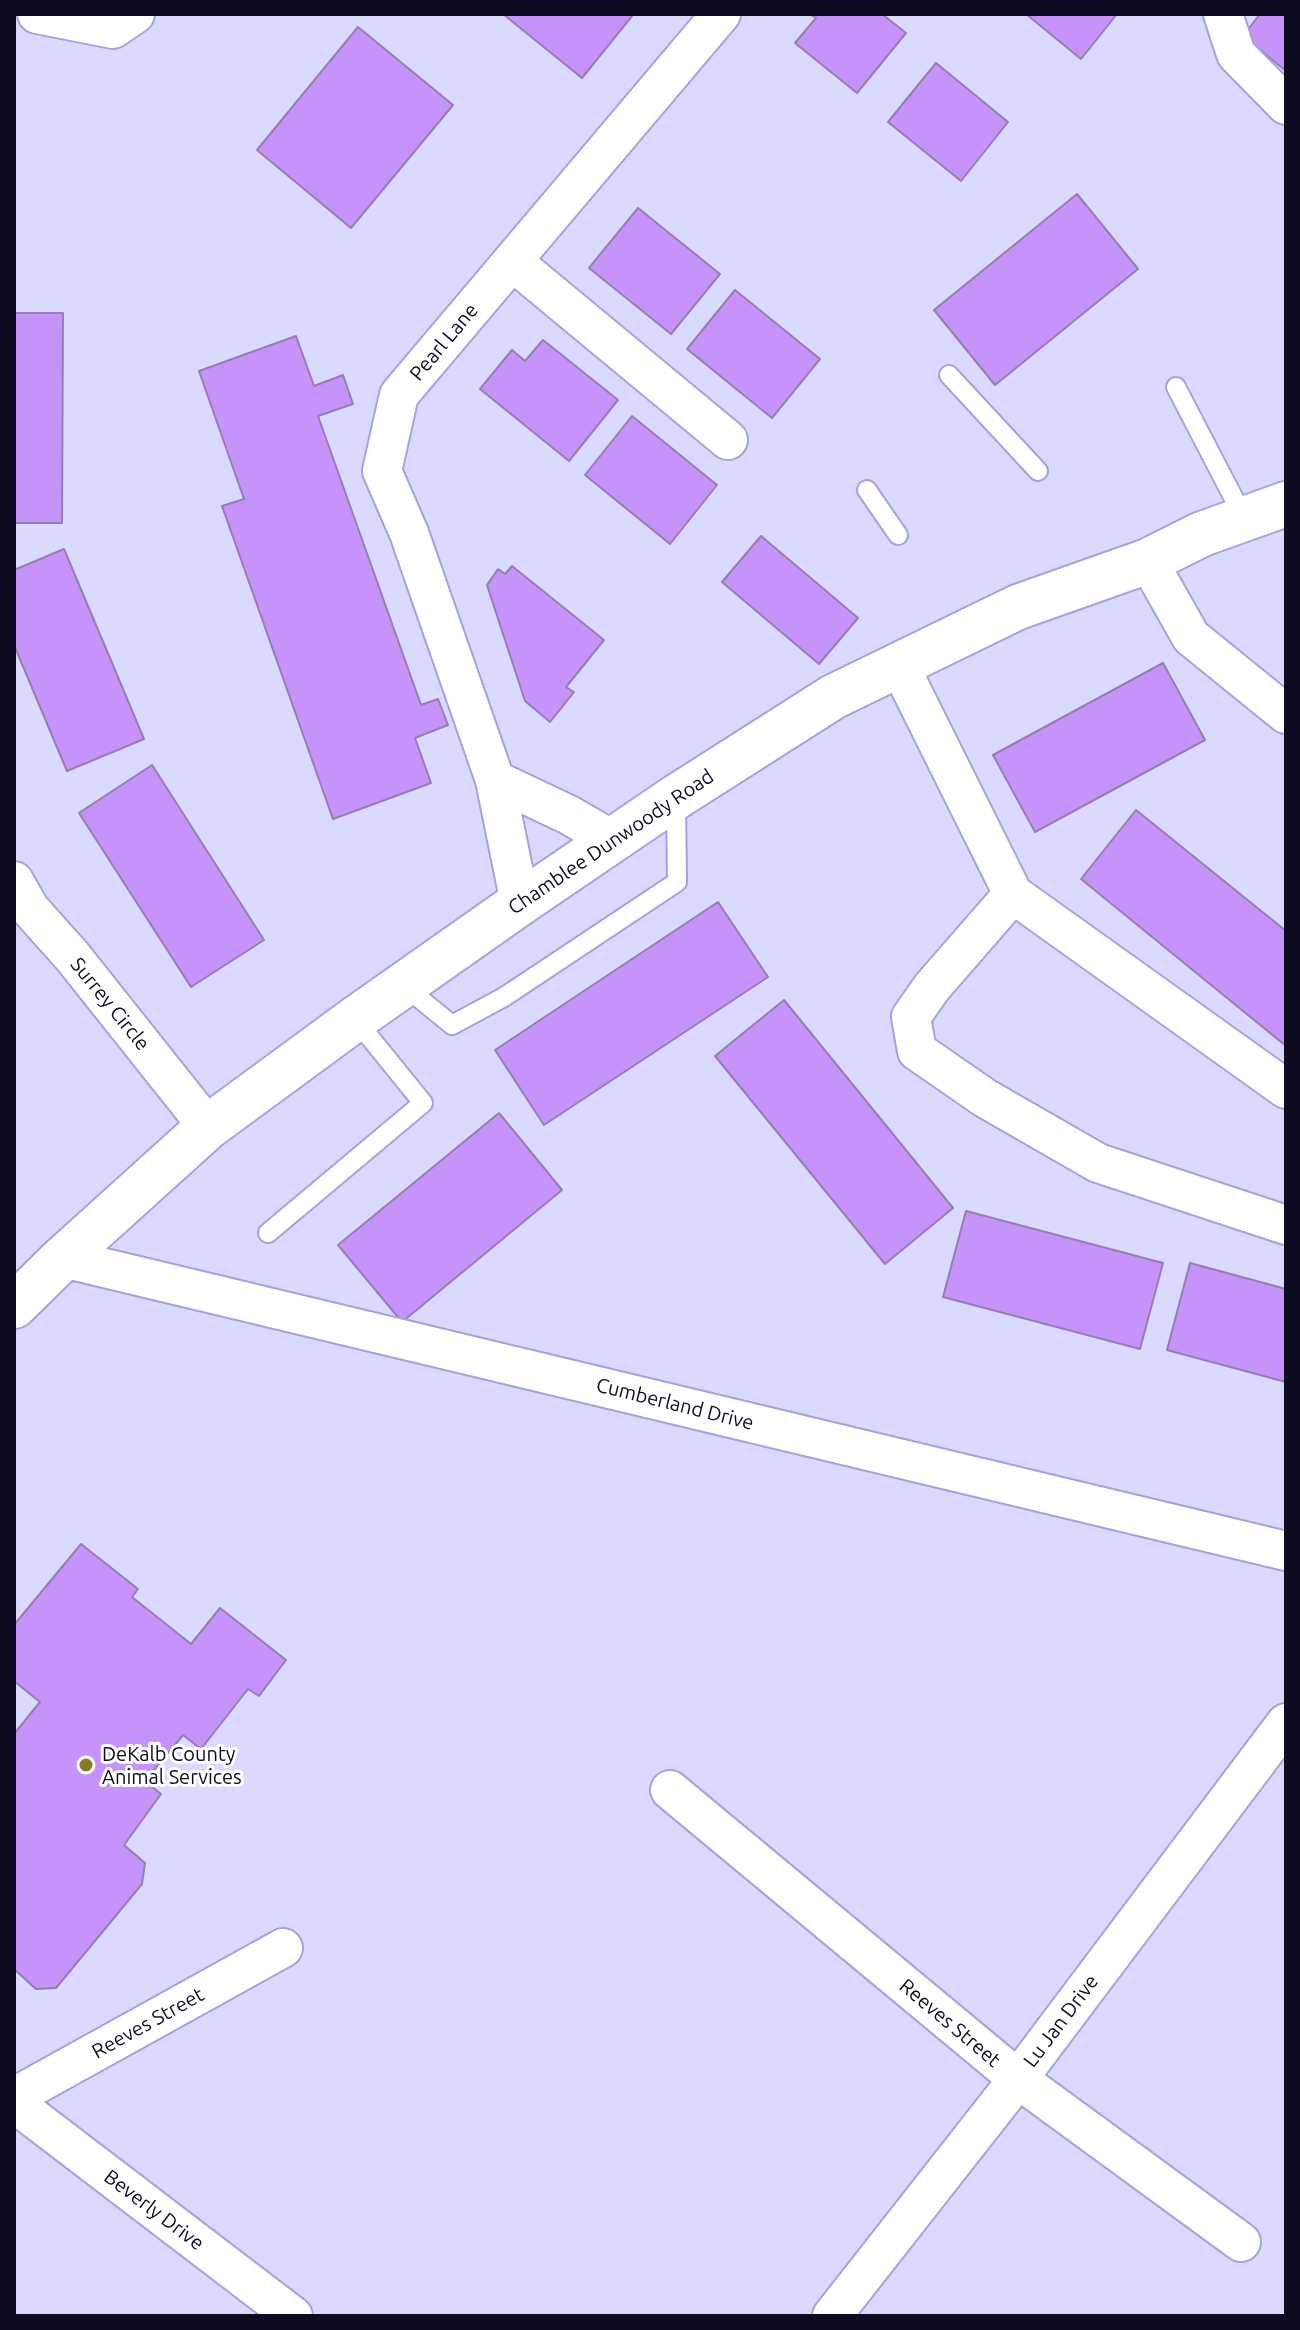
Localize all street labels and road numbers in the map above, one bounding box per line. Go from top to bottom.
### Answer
street label: Pearl Lane [405,299,483,385]
street label: Chamblee Dunwoody Road [504,764,718,920]
street label: Surrey Circle [65,953,155,1055]
street label: Cumberland Drive [594,1373,756,1435]
street label: Lu Jan Drive [1018,1970,1104,2072]
street label: Reeves Street [895,1974,1005,2072]
street label: Reeves Street [88,1982,208,2064]
street label: Beverly Drive [99,2165,209,2255]

